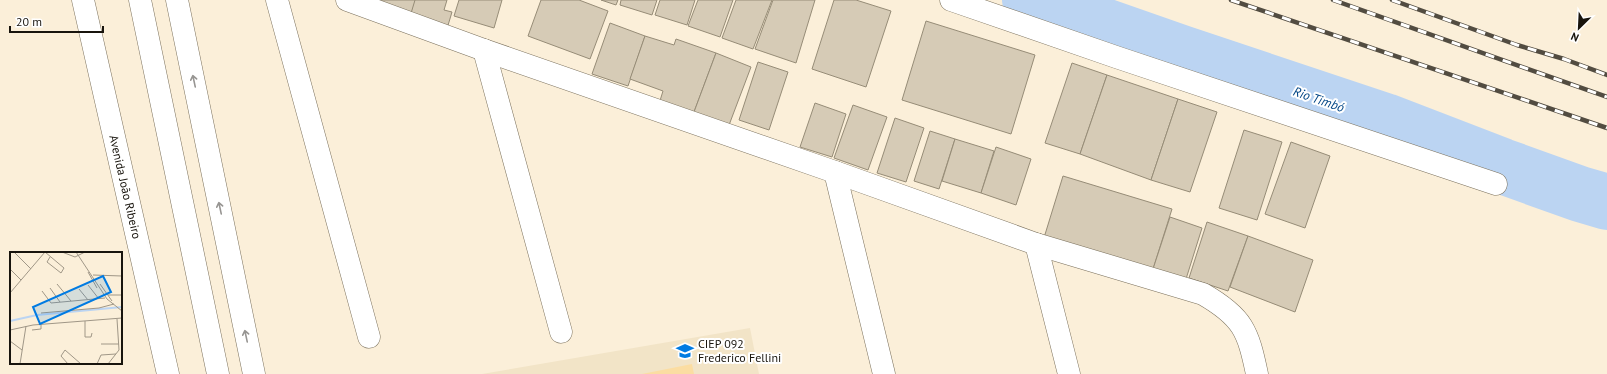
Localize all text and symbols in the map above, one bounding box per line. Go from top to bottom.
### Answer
scale bar [10,8,103,34]
north arrow [1559,8,1599,48]
text: 20 m [16,14,42,29]
text: N [1569,29,1581,45]
one-way arrow [189,75,197,88]
water label: Rio Timbó [1291,83,1347,116]
street label: Avenida João Ribeiro [106,134,145,240]
one-way arrow [216,202,224,215]
inset map [10,252,122,364]
one-way arrow [242,330,250,343]
place label: CIEP 092 Frederico Fellini [698,336,781,365]
school or university icon: CIEP 092 Frederico Fellini [675,341,695,361]

